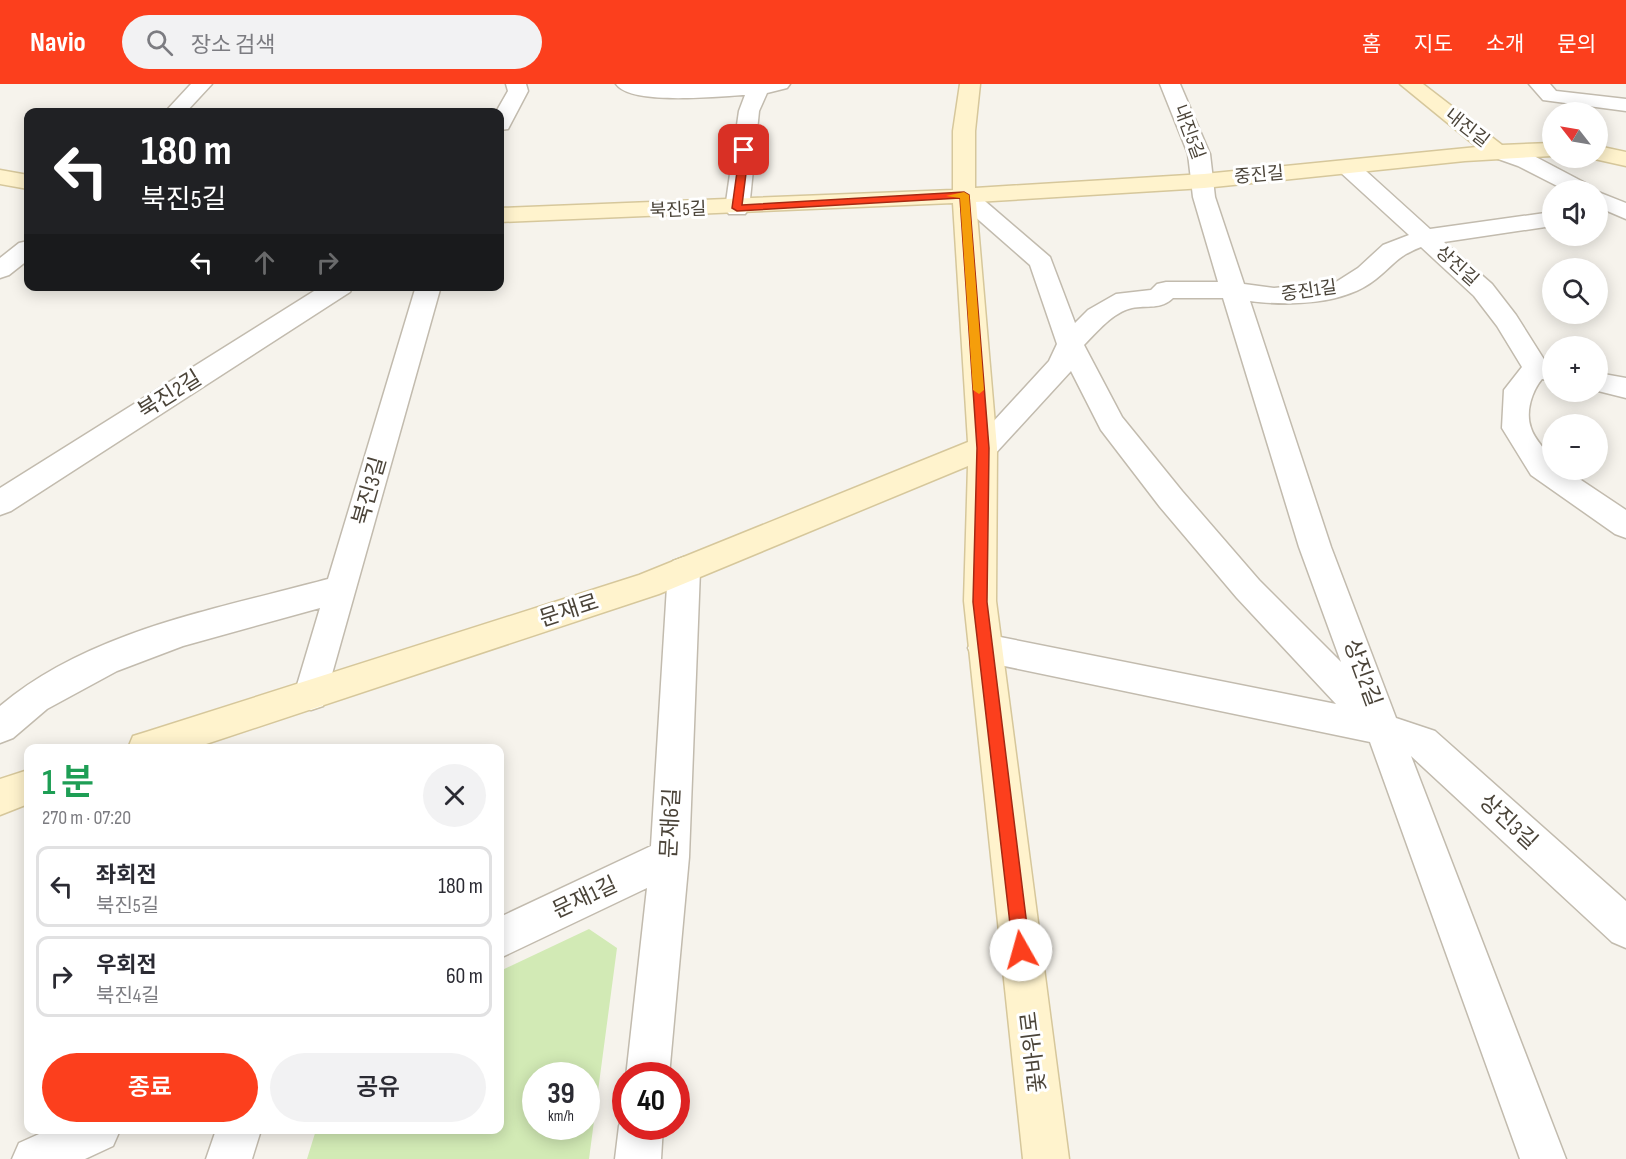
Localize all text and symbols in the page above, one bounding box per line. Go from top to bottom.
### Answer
search box [122,15,542,69]
text: Navio [30,26,86,59]
icon: search [143,26,176,59]
text: 장소 검색 [191,32,275,59]
text: 홈 [1362,32,1381,57]
text: 지도 [1414,32,1453,57]
text: 소개 [1486,32,1524,57]
text: 문의 [1557,32,1596,57]
street label: 내진5길 [1169,102,1209,162]
north arrow [1542,102,1608,168]
map controls [1542,102,1608,480]
street label: 내진길 [1441,104,1493,152]
pin [718,124,769,175]
text: 180 m [141,126,232,177]
icon: left [42,132,120,210]
icon: arrive [727,133,760,166]
street label: 중진길 [1233,162,1285,188]
button: sound [1542,180,1608,246]
text: 북진5길 [141,184,226,216]
street label: 북진5길 [649,199,707,221]
street label: 상진길 [1432,242,1482,290]
icon: left [185,246,218,279]
icon: ahead [248,246,281,279]
icon: right [311,246,344,279]
button: search [1542,258,1608,324]
street label: 중진1길 [1280,277,1338,305]
button: + [1542,336,1608,402]
street label: 북진2길 [133,365,207,425]
button: − [1542,414,1608,480]
street label: 북진3길 [347,454,393,528]
street label: 문재로 [536,589,602,633]
street label: 상진2길 [1337,636,1387,710]
text: 1 분 [42,762,94,805]
button: close [423,764,486,827]
street label: 문재6길 [656,787,686,859]
street label: 상진3길 [1473,788,1543,856]
text: 270 m · 07:20 [42,806,131,830]
text: 좌회전 [96,862,157,889]
icon: left [45,870,78,903]
street label: 문재1길 [548,871,622,925]
text: 180 m [438,873,483,900]
text: 북진5길 [96,894,159,918]
position arrow [989,918,1053,982]
text: 우회전 [96,952,157,979]
icon: right [45,960,78,993]
text: 60 m [446,963,483,990]
text: 북진4길 [96,984,160,1008]
street label: 꽃바위로 [1016,1010,1052,1094]
button: 종료 [42,1053,258,1122]
button: 공유 [270,1053,486,1122]
speed limit sign: 40 [612,1062,690,1140]
text: 39 [547,1076,575,1112]
text: km/h [548,1107,574,1126]

